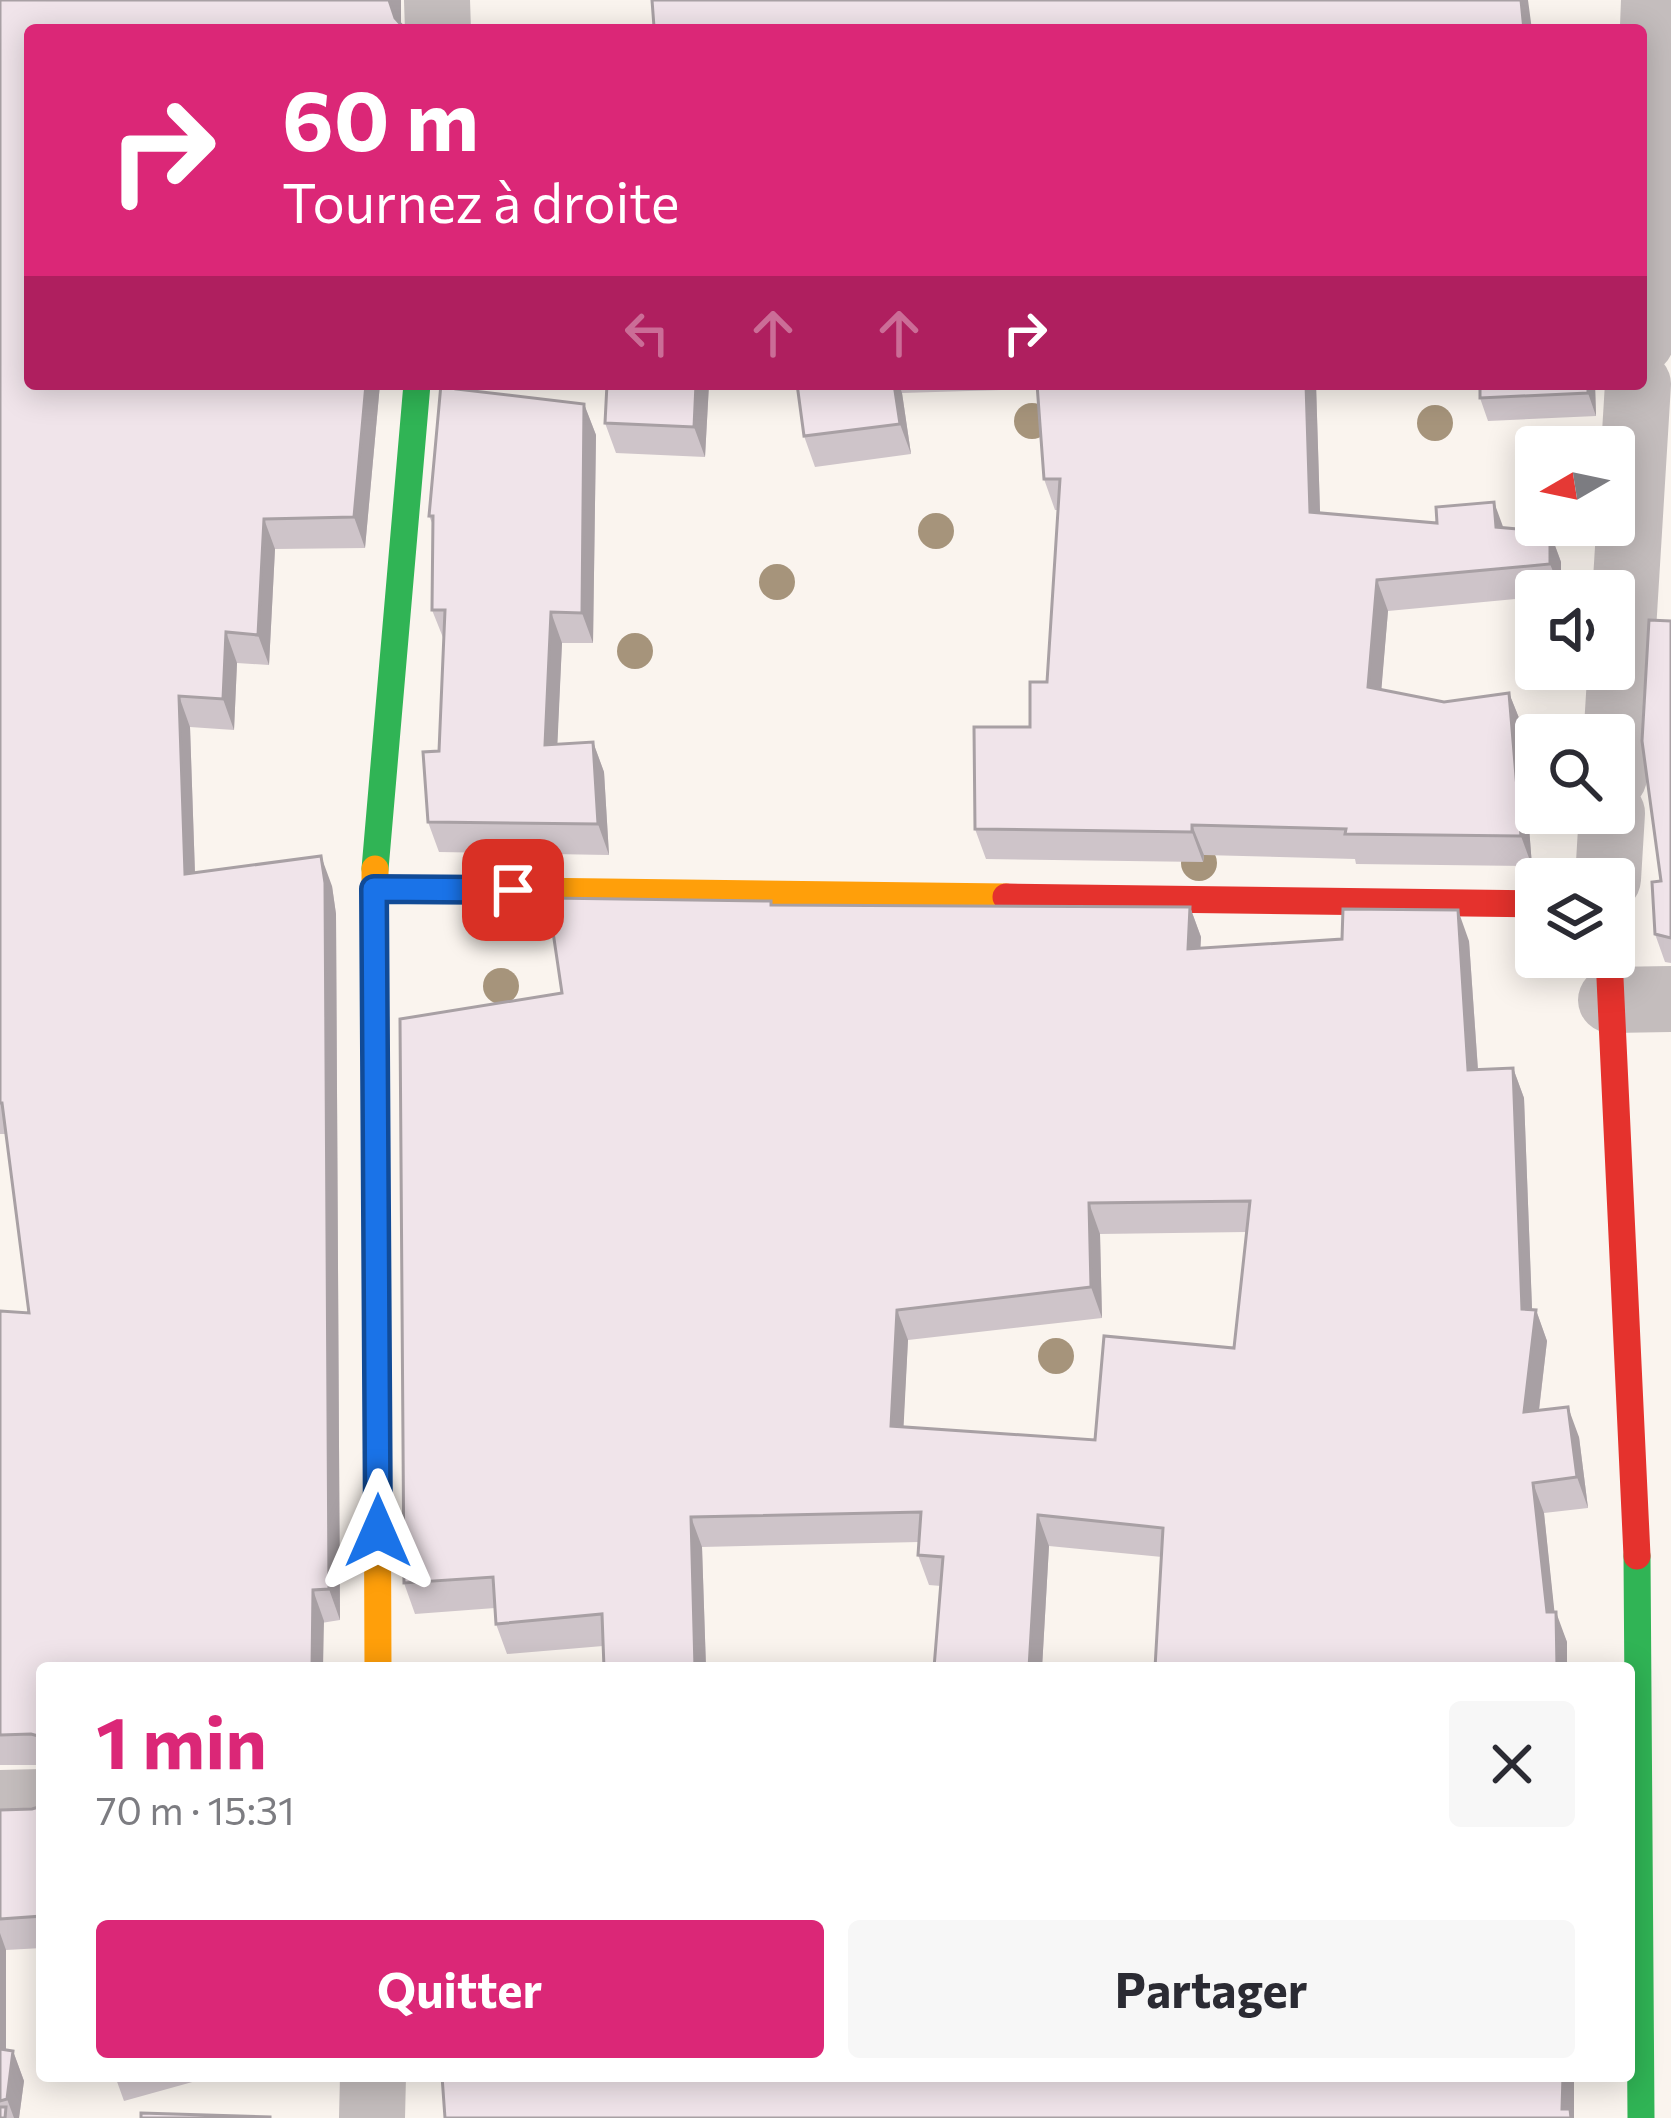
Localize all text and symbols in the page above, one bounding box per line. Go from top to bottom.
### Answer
text: 60 m [282,66,479,168]
icon: right [84,72,240,228]
text: Tournez à droite [282,168,680,234]
icon: left [614,300,680,366]
icon: ahead [740,300,806,366]
icon: ahead [866,300,932,366]
icon: right [992,300,1058,366]
north arrow [1515,426,1635,546]
map controls [1515,426,1635,978]
button: sound [1515,570,1635,690]
button: search [1515,714,1635,834]
pin [462,839,564,941]
icon: arrive [480,857,546,923]
button: layers [1515,858,1635,978]
position arrow [315,1468,441,1594]
text: 1 min [96,1696,267,1784]
button: close [1449,1701,1575,1827]
text: 70 m · 15:31 [96,1785,295,1833]
button: Quitter [96,1920,824,2058]
button: Partager [848,1920,1575,2058]

